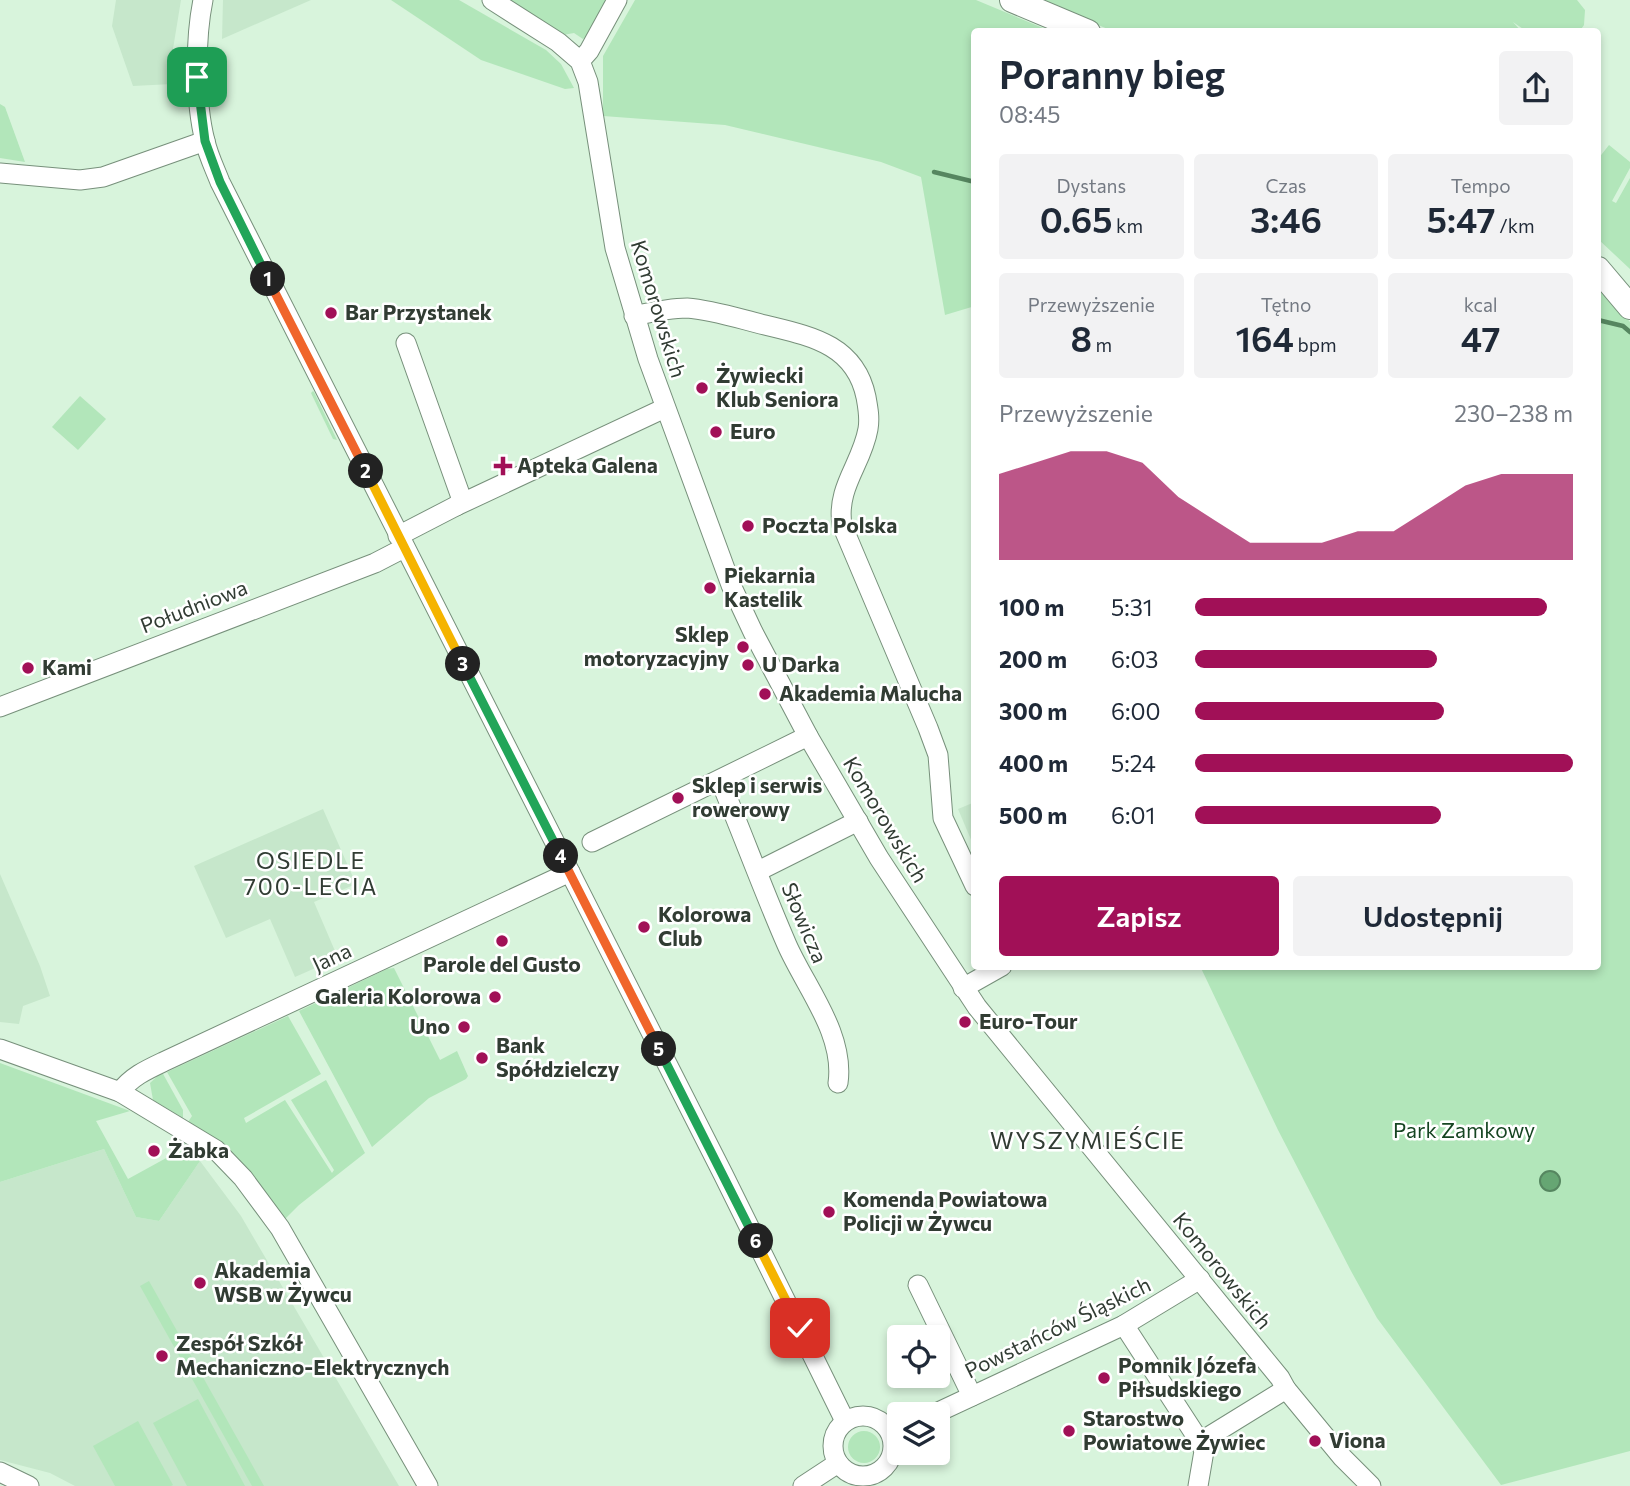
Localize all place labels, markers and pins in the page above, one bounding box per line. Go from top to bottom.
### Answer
pin [167,47,227,107]
pin: 1 [250,262,286,296]
place label: Bar Przystanek [345,299,492,324]
marker: Bar Przystanek [323,305,339,321]
place label: Żywiecki Klub Seniora [716,362,839,411]
marker: Żywiecki Klub Seniora [694,380,710,396]
place label: Euro [730,418,775,443]
marker: Euro [708,424,724,440]
place label: Apteka Galena [517,452,658,477]
pin: 2 [348,454,384,489]
marker: Apteka Galena [495,458,511,474]
place label: Poczta Polska [762,512,897,537]
marker: Poczta Polska [740,518,756,534]
place label: Piekarnia Kastelik [724,562,815,611]
marker: Piekarnia Kastelik [702,580,718,596]
place label: Sklep motoryzacyjny [584,621,729,670]
marker: Sklep motoryzacyjny [735,639,751,655]
pin: 3 [446,646,480,682]
place label: U Darka [762,651,840,676]
place label: Kami [42,654,92,679]
marker: U Darka [740,657,756,673]
marker: Kami [20,660,36,676]
place label: Akademia Malucha [779,680,962,705]
marker: Akademia Malucha [757,686,773,702]
place label: Sklep i serwis rowerowy [692,772,823,821]
marker: Sklep i serwis rowerowy [670,790,686,806]
pin: 4 [544,838,578,874]
place label: Kolorowa Club [658,901,751,950]
marker: Kolorowa Club [636,919,652,935]
marker: Parole del Gusto [494,933,510,949]
place label: Parole del Gusto [423,951,581,976]
place label: Galeria Kolorowa [315,983,481,1008]
marker: Galeria Kolorowa [487,989,503,1005]
place label: Euro-Tour [979,1008,1078,1033]
place label: Uno [410,1013,450,1038]
marker: Euro-Tour [957,1014,973,1030]
marker: Uno [456,1019,472,1035]
place label: Bank Spółdzielczy [496,1032,620,1081]
pin: 5 [642,1032,676,1066]
marker: Bank Spółdzielczy [474,1050,490,1066]
place label: Żabka [168,1137,229,1162]
marker: Żabka [146,1143,162,1159]
place label: Komenda Powiatowa Policji w Żywcu [843,1186,1047,1235]
marker: Komenda Powiatowa Policji w Żywcu [821,1204,837,1220]
pin: 6 [738,1224,774,1258]
place label: Akademia WSB w Żywcu [214,1257,352,1306]
marker: Akademia WSB w Żywcu [192,1275,208,1291]
pin [770,1298,830,1358]
place label: Zespół Szkół Mechaniczno-Elektrycznych [176,1330,449,1379]
marker: Zespół Szkół Mechaniczno-Elektrycznych [154,1348,170,1364]
place label: Pomnik Józefa Piłsudskiego [1118,1352,1257,1401]
marker: Pomnik Józefa Piłsudskiego [1096,1370,1112,1386]
place label: Starostwo Powiatowe Żywiec [1083,1405,1265,1454]
marker: Starostwo Powiatowe Żywiec [1061,1423,1077,1439]
place label: Viona [1329,1427,1386,1452]
marker: Viona [1307,1433,1323,1449]

